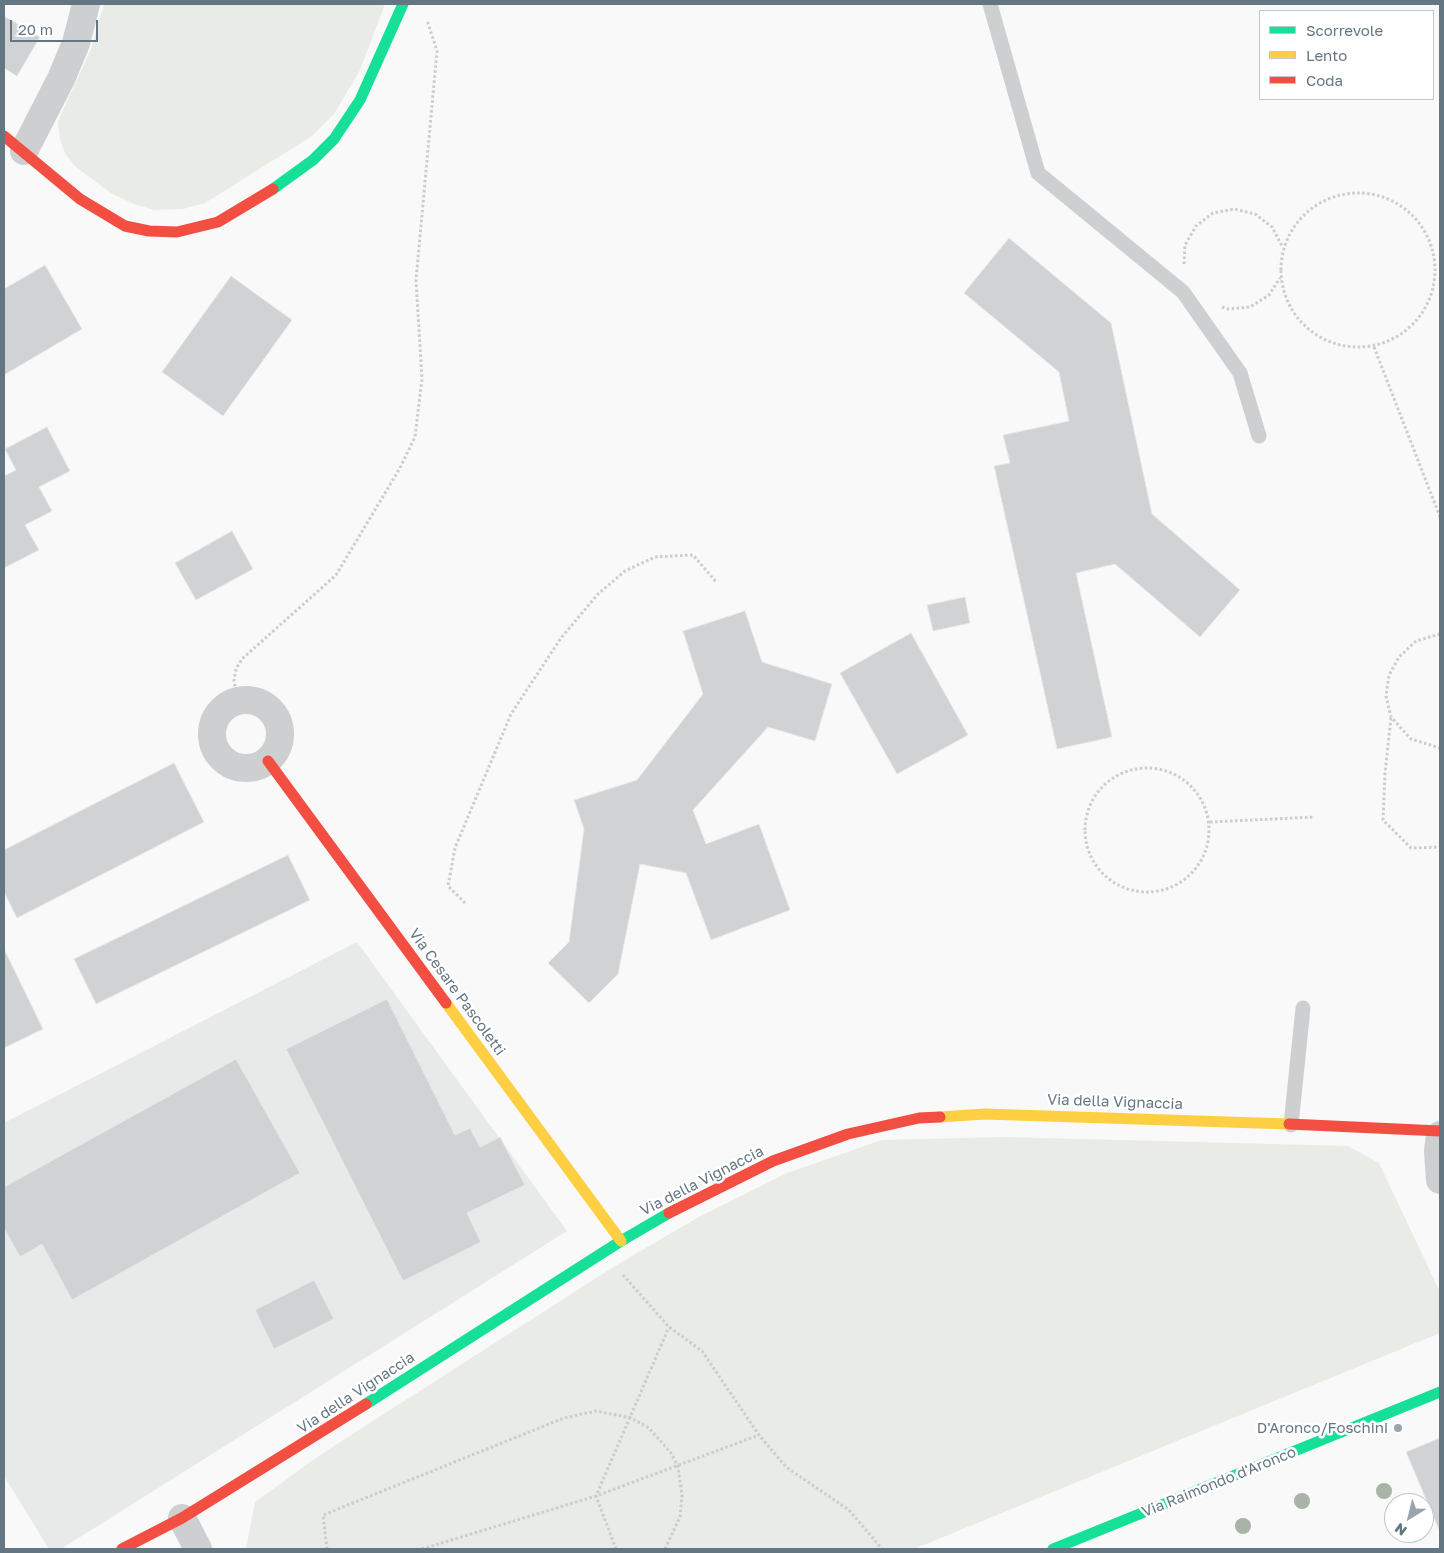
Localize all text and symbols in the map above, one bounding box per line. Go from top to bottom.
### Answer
scale bar [12,10,100,42]
legend [1259,10,1434,100]
text: 20 m [18,20,53,38]
text: Scorrevole [1306,21,1383,39]
text: Lento [1306,46,1347,64]
text: Coda [1306,71,1343,89]
street label: Via Cesare Pascoletti [405,925,509,1059]
street label: Via della Vignaccia [1047,1091,1183,1113]
street label: Via della Vignaccia [637,1142,767,1220]
street label: Via della Vignaccia [294,1348,418,1438]
place label: D'Aronco/Foschini [1257,1419,1388,1437]
marker: D'Aronco/Foschini [1392,1422,1404,1434]
street label: Via Raimondo d'Aronco [1139,1443,1299,1521]
north arrow [1384,1493,1434,1543]
text: N [1391,1520,1410,1540]

